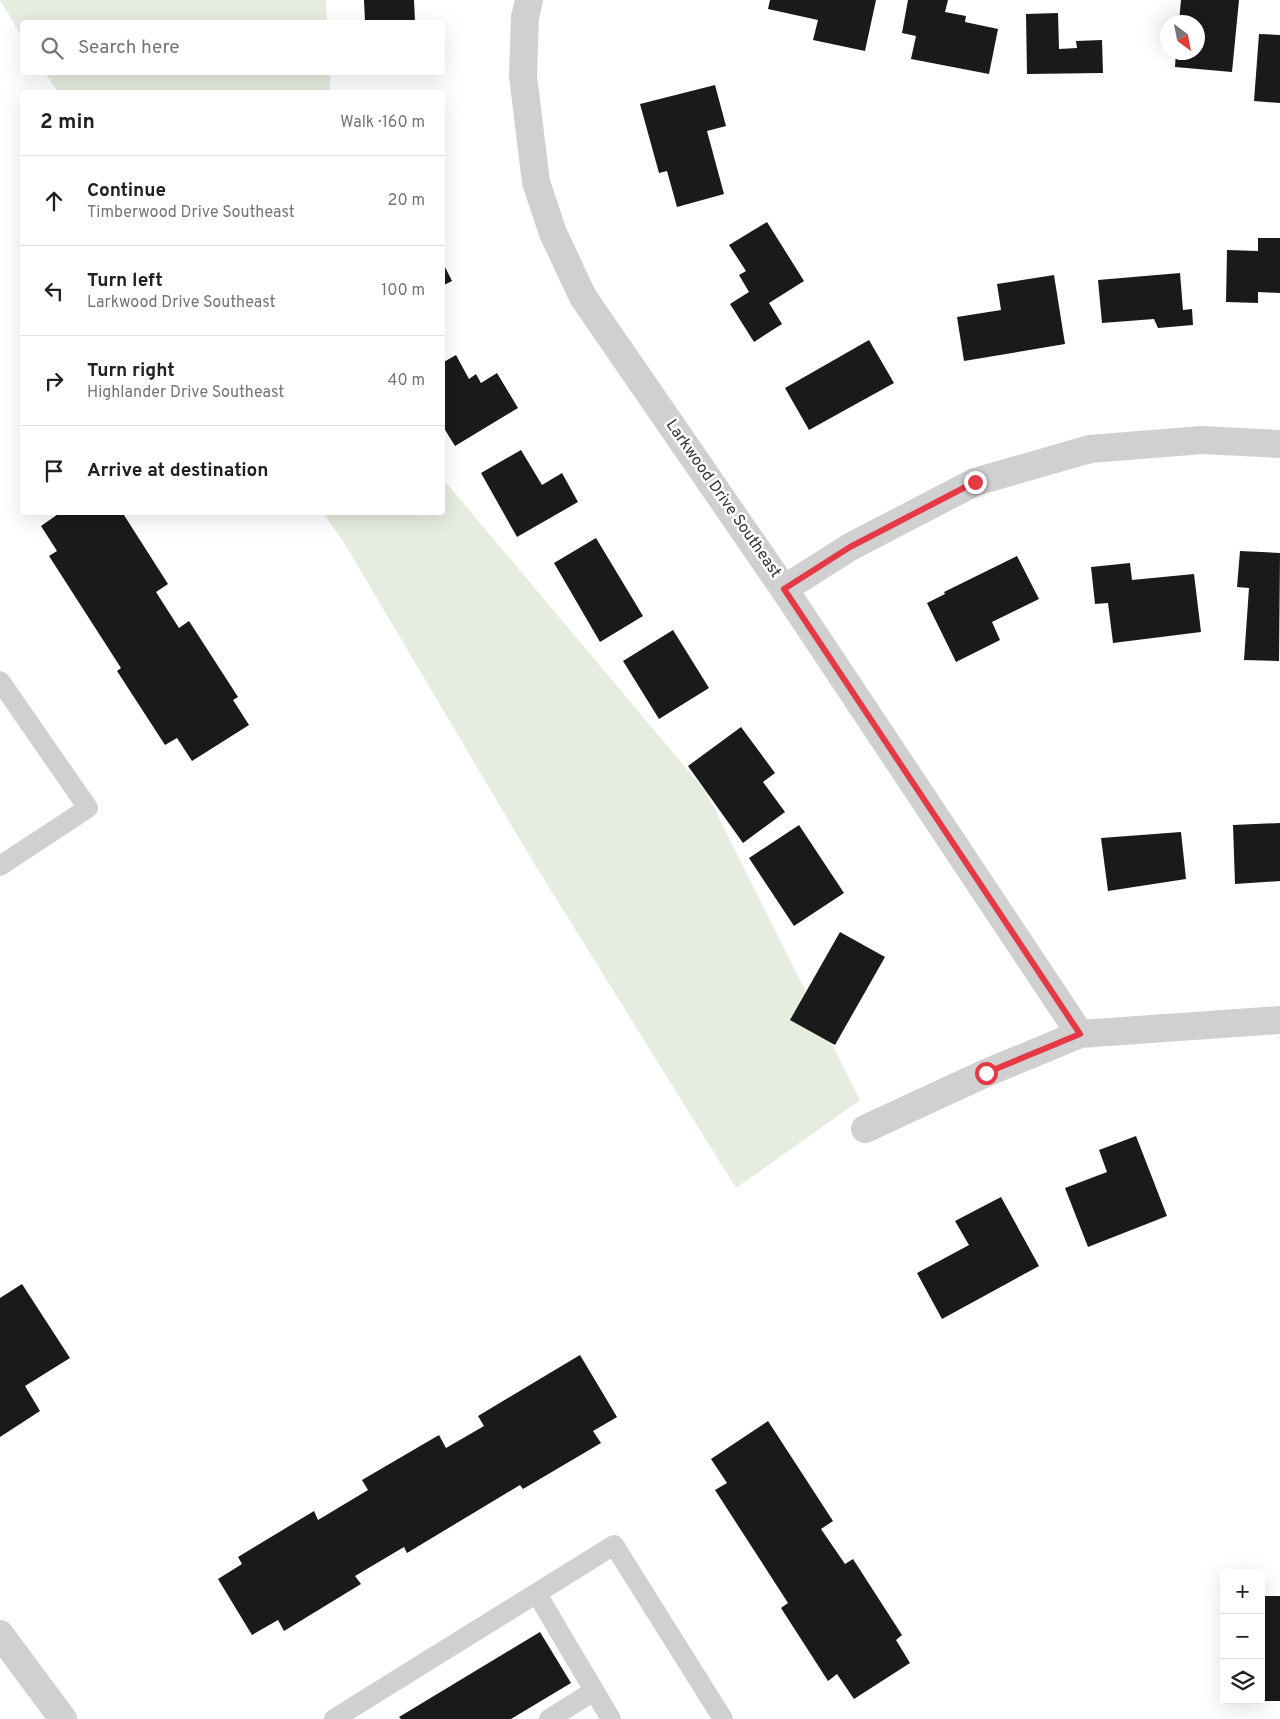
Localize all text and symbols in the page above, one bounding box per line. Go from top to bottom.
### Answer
north arrow [1160,15,1205,60]
search box [20,20,445,75]
icon: search [38,34,66,62]
text: Search here [78,36,180,60]
text: 2 min [40,109,95,136]
text: Walk · 160 m [340,113,425,133]
text: Continue [87,179,166,203]
icon: ahead [40,187,68,215]
text: 20 m [388,191,425,211]
text: Timberwood Drive Southeast [87,203,295,223]
text: Turn left [87,269,163,293]
icon: left [40,277,68,305]
text: 100 m [381,281,425,301]
text: Larkwood Drive Southeast [87,293,276,313]
text: Turn right [87,359,175,383]
icon: right [40,367,68,395]
text: 40 m [387,371,425,391]
text: Highlander Drive Southeast [87,383,284,403]
street label: Larkwood Drive Southeast [661,416,785,582]
icon: arrive [40,457,68,485]
text: Arrive at destination [87,459,268,483]
route end [964,471,987,494]
route start [975,1062,998,1085]
map controls [1220,1569,1265,1704]
button: + [1220,1569,1265,1614]
button: − [1220,1614,1265,1659]
button: layers [1220,1659,1265,1704]

